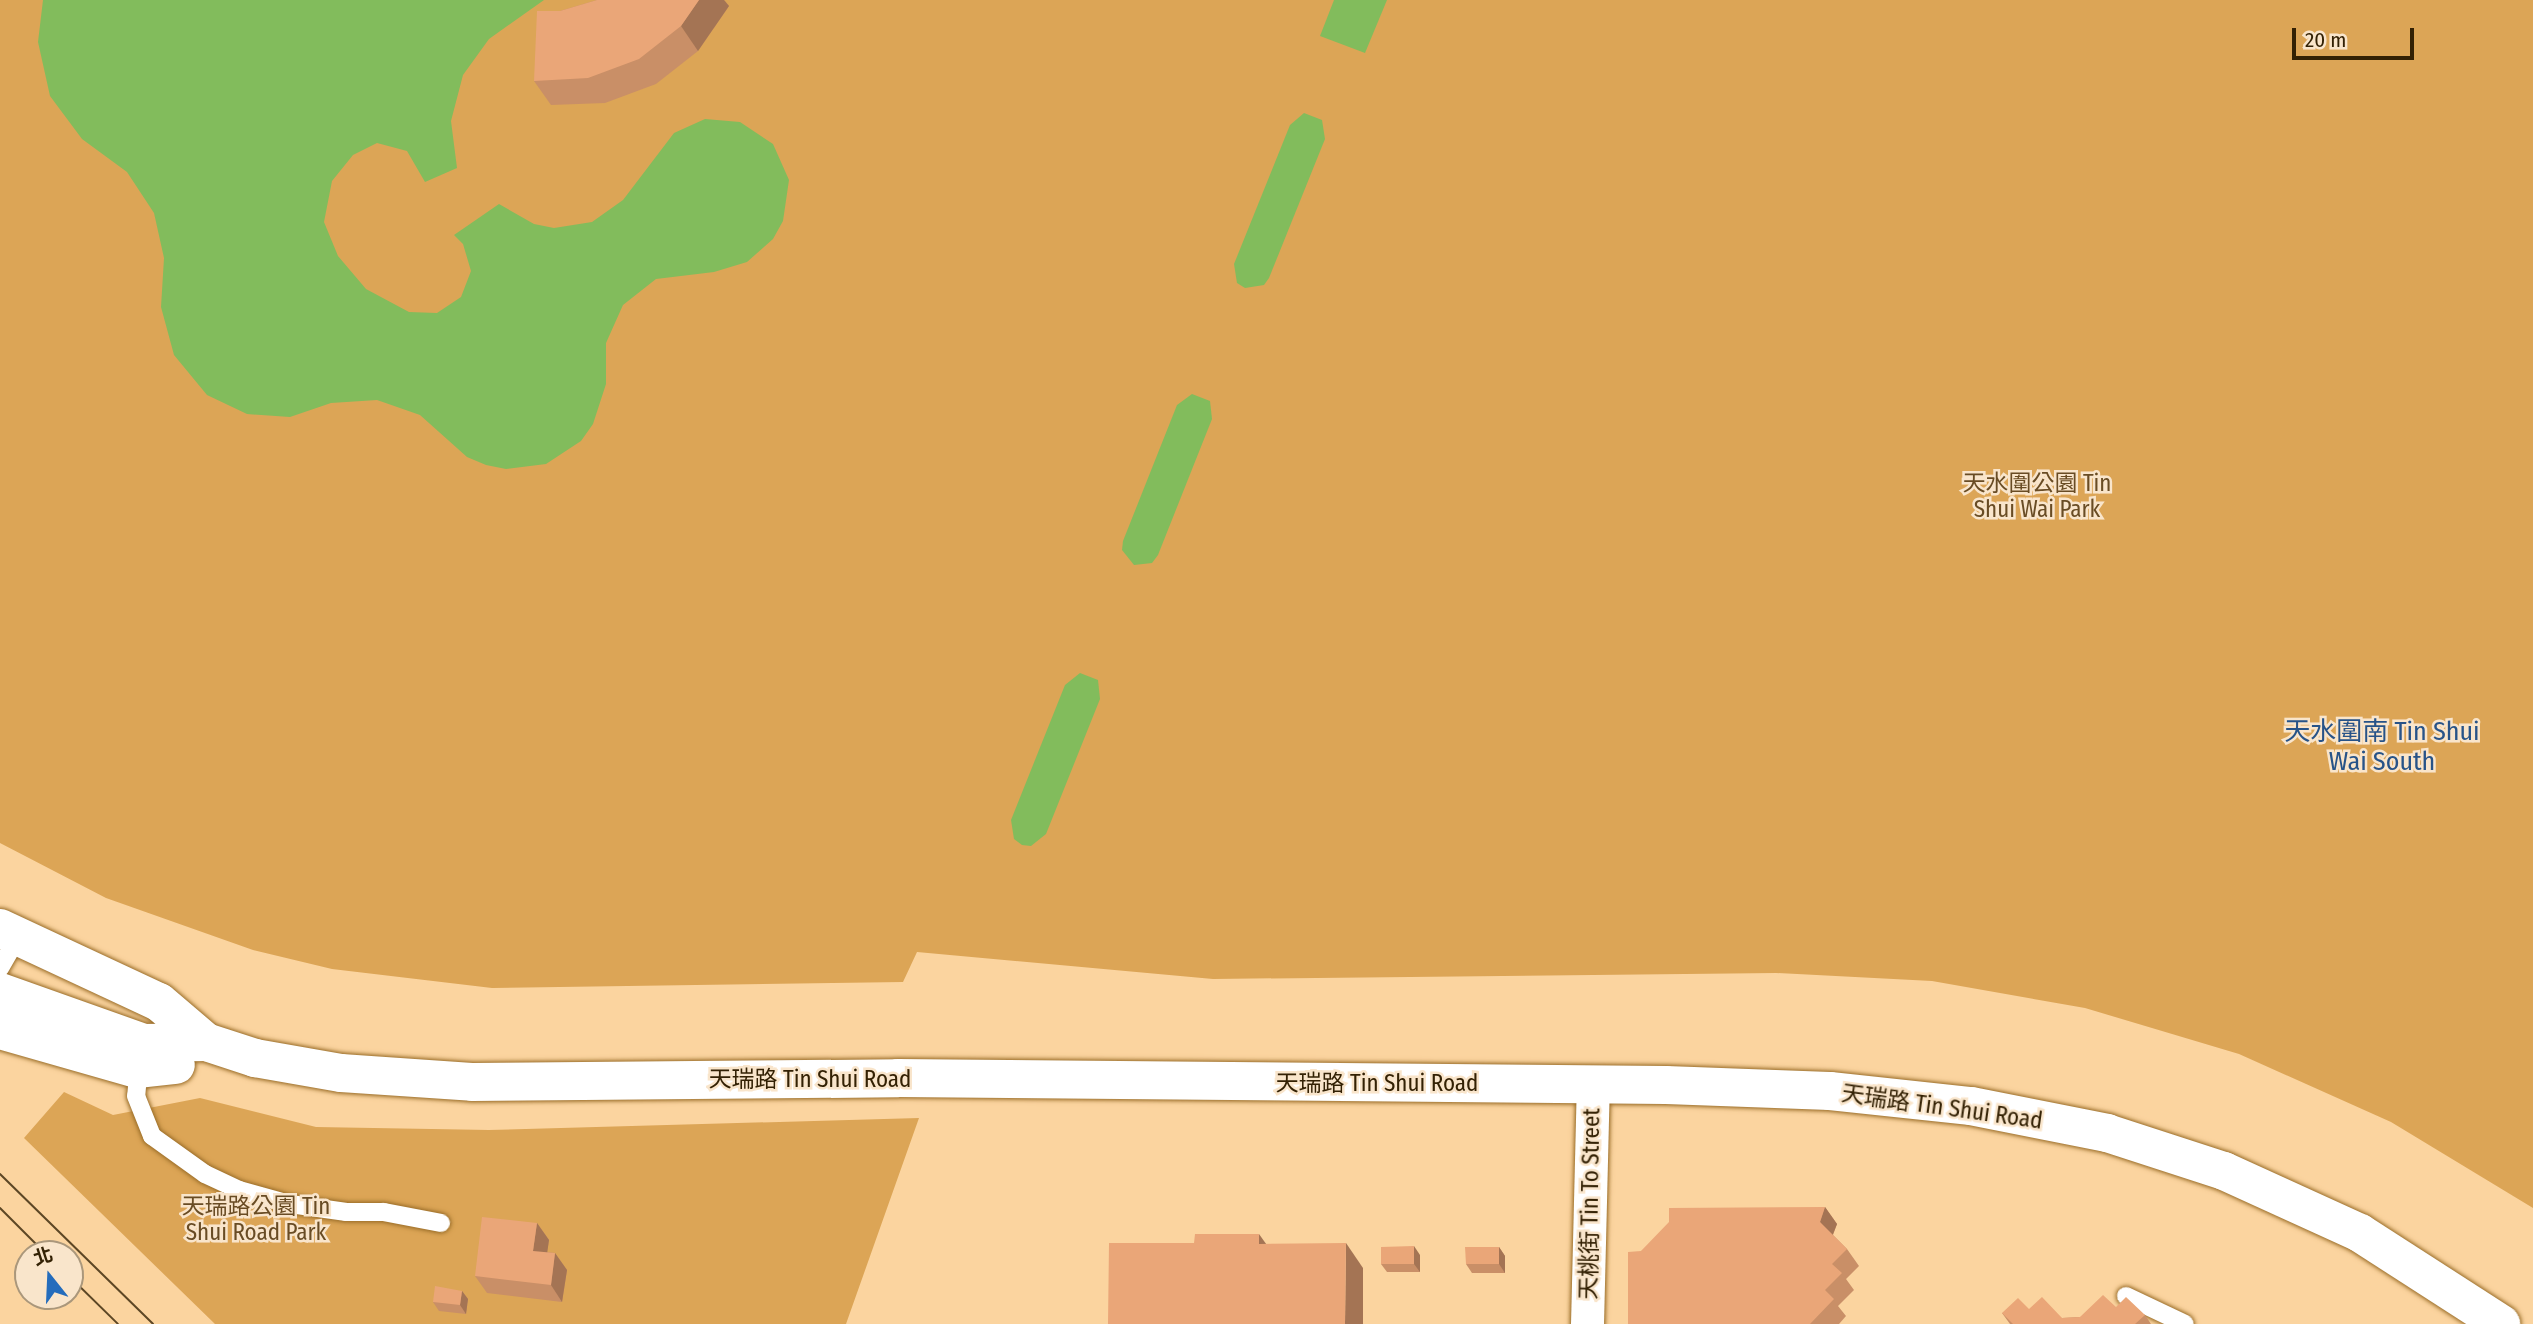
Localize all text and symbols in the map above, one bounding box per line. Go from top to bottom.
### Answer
scale bar [2295,14,2418,58]
text: 20 m [2305,27,2346,53]
park label: 天水圍公園 Tin Shui Wai Park [1963,469,2111,523]
district label: 天水圍南 Tin Shui Wai South [2284,716,2480,778]
street label: 天瑞路 Tin Shui Road [709,1065,911,1093]
street label: 天瑞路 Tin Shui Road [1276,1069,1478,1097]
street label: 天瑞路 Tin Shui Road [1840,1079,2044,1135]
street label: 天桃街 Tin To Street [1575,1108,1605,1300]
park label: 天瑞路公園 Tin Shui Road Park [182,1192,330,1246]
north arrow [14,1240,84,1310]
text: 北 [30,1243,56,1270]

